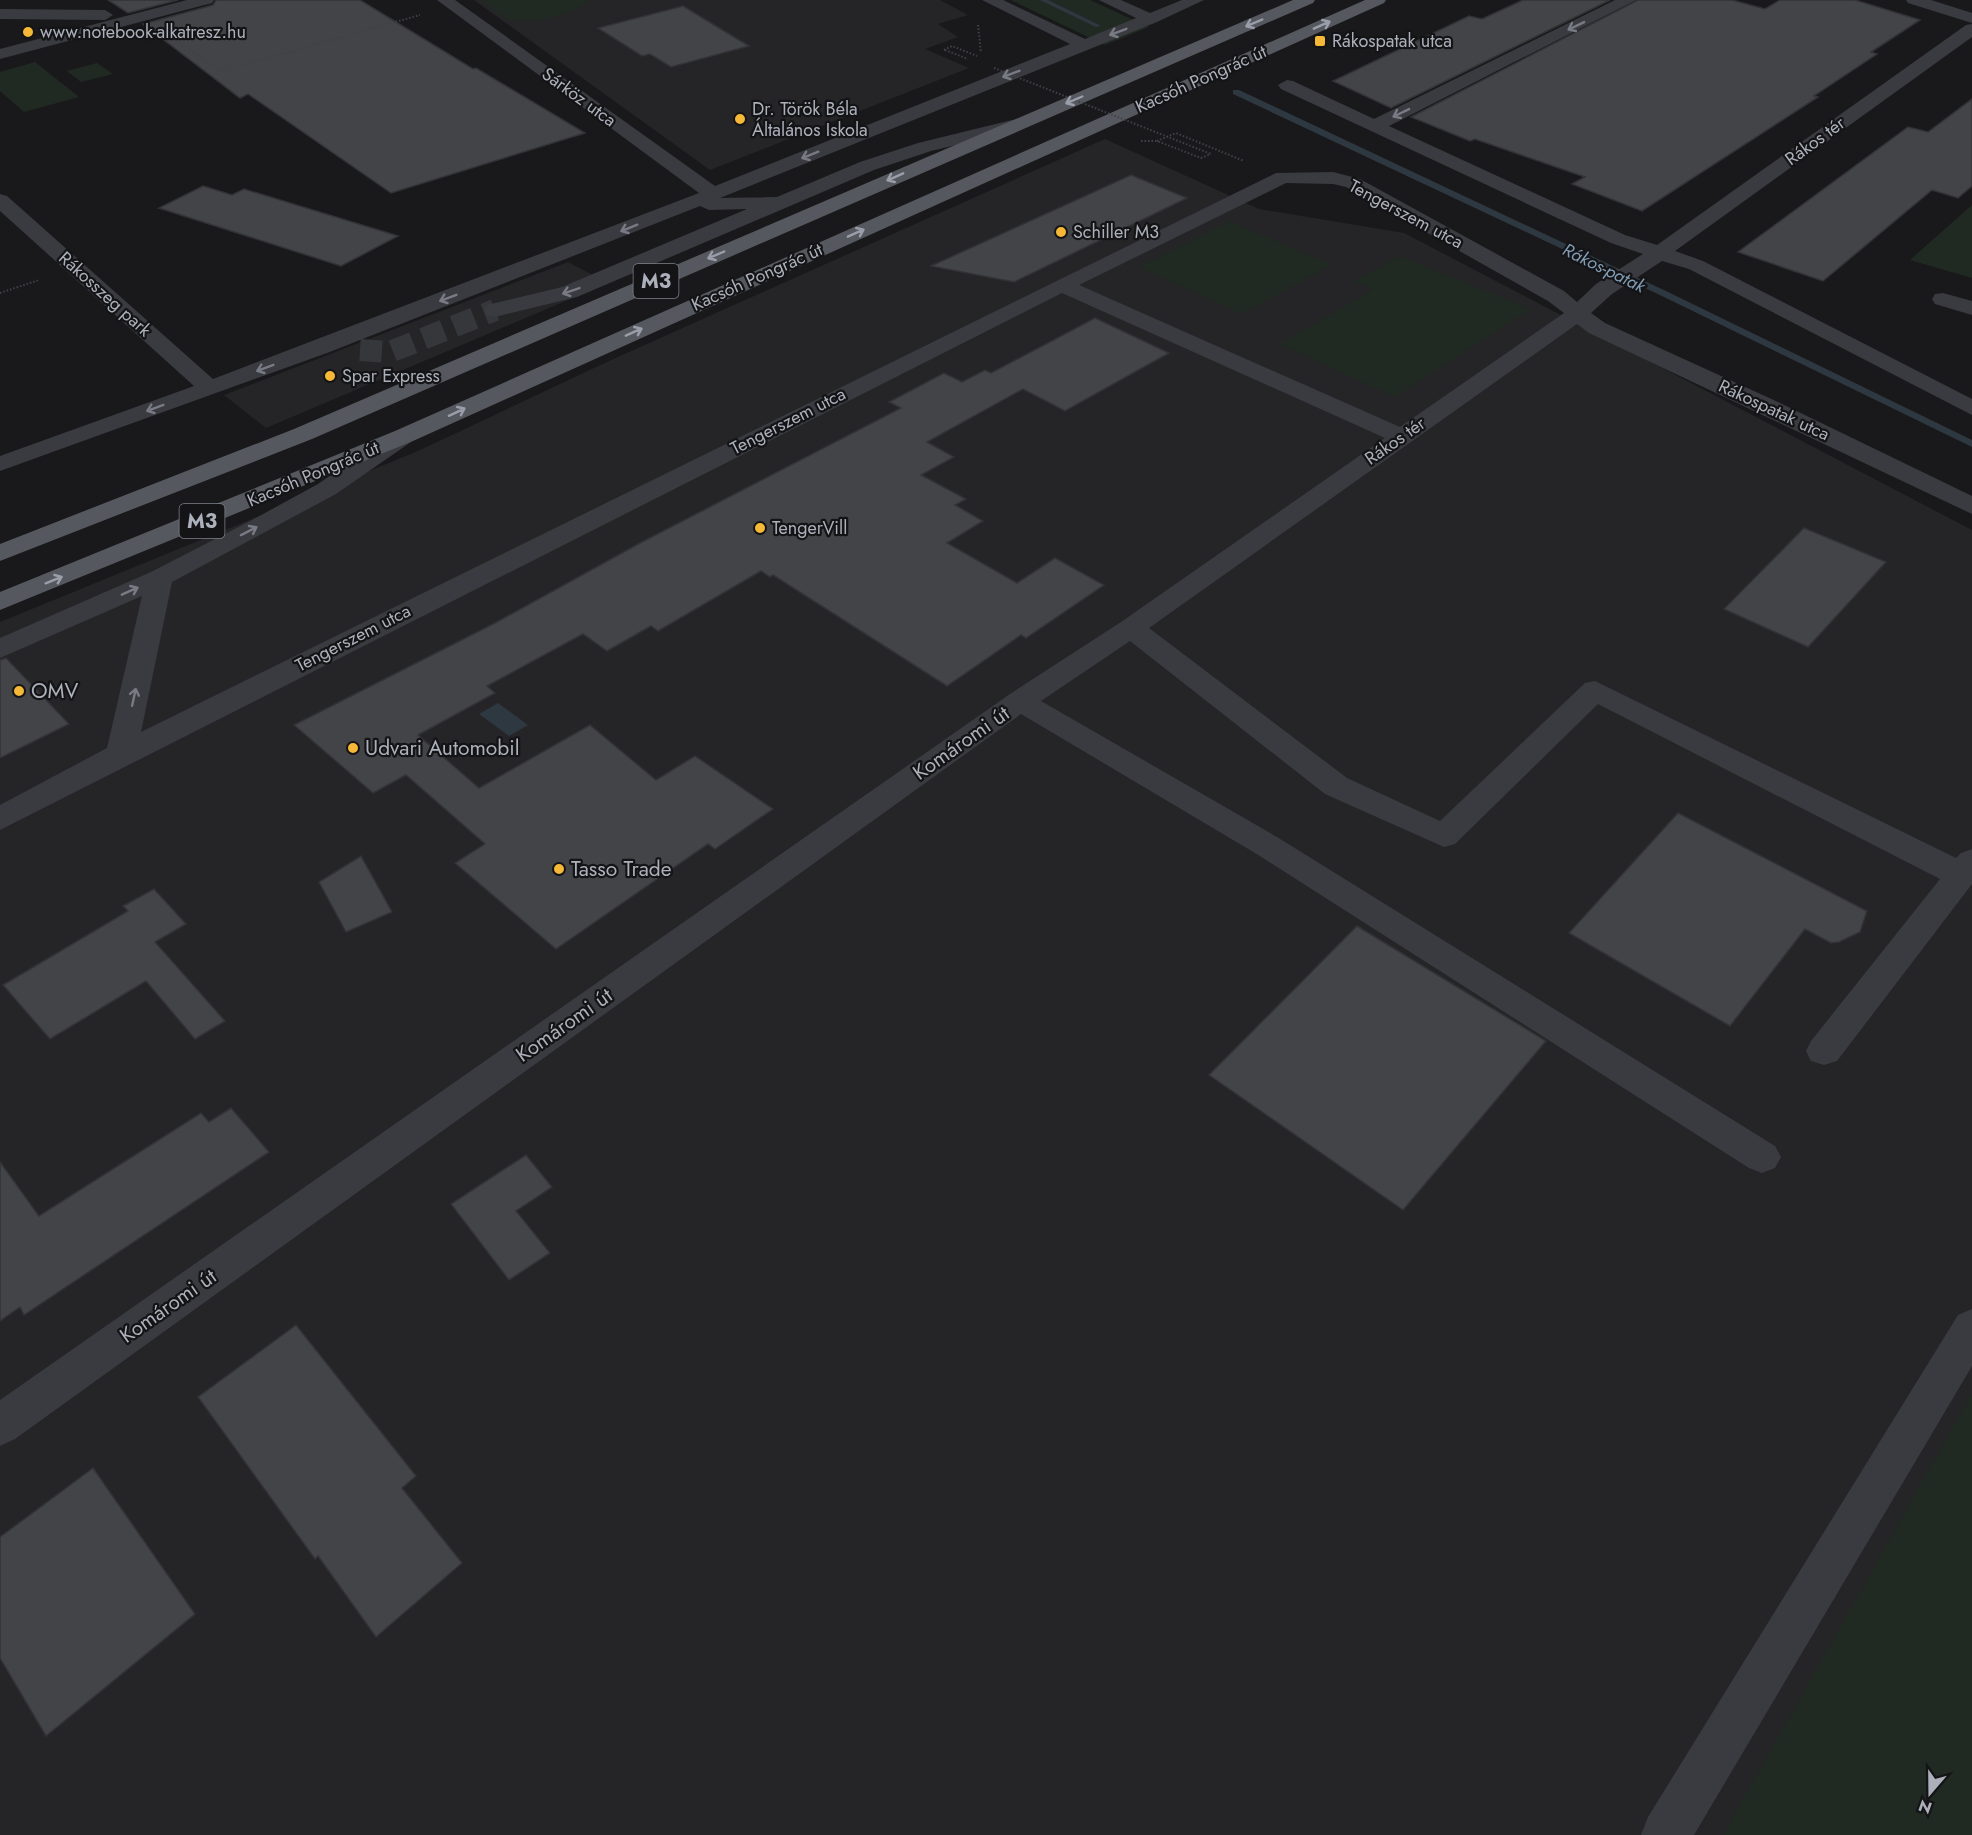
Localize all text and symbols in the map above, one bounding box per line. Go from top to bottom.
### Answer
one-way arrow [1245,18,1263,29]
place label: www.notebook-alkatresz.hu [40,19,246,45]
one-way arrow [1312,19,1330,30]
one-way arrow [1567,21,1585,32]
marker: www.notebook-alkatresz.hu [21,25,35,39]
one-way arrow [1109,27,1128,38]
place label: Rákospatak utca [1332,28,1452,54]
marker: Rákospatak utca [1313,34,1327,48]
street label: Kacsóh Pongrác út [1131,38,1271,120]
street label: Sárköz utca [536,61,622,133]
one-way arrow [1002,69,1021,80]
one-way arrow [1066,95,1084,106]
place label: Dr. Török Béla Általános Iskola [752,96,868,143]
one-way arrow [1393,108,1411,119]
street label: Rákos tér [1780,110,1851,172]
marker: Dr. Török Béla Általános Iskola [733,112,747,126]
one-way arrow [802,150,820,161]
one-way arrow [887,172,905,183]
street label: Tengerszem utca [1344,173,1468,255]
place label: Schiller M3 [1073,219,1159,245]
one-way arrow [621,223,639,234]
marker: Schiller M3 [1054,225,1068,239]
one-way arrow [847,226,865,237]
street label: Kacsóh Pongrác út [687,236,827,318]
water label: Rákos-patak [1558,237,1651,300]
street label: Rákosszeg park [53,245,157,343]
one-way arrow [708,250,726,261]
road number: M3 [634,264,678,298]
one-way arrow [562,286,581,297]
one-way arrow [439,294,457,305]
one-way arrow [625,325,643,337]
one-way arrow [256,363,274,374]
place label: Spar Express [342,363,440,389]
marker: Spar Express [323,369,337,383]
street label: Rákospatak utca [1714,373,1834,447]
street label: Tengerszem utca [726,381,850,461]
one-way arrow [146,403,165,414]
one-way arrow [447,406,465,417]
street label: Rákos tér [1359,410,1431,471]
street label: Kacsóh Pongrác út [243,434,384,513]
road number: M3 [180,504,224,538]
place label: TengerVill [772,515,847,541]
marker: TengerVill [753,521,767,535]
one-way arrow [239,525,257,537]
one-way arrow [45,574,63,585]
one-way arrow [121,585,139,597]
street label: Tengerszem utca [291,598,415,678]
place label: OMV [31,676,79,706]
marker: OMV [12,684,26,698]
one-way arrow [129,688,140,707]
street label: Komáromi út [907,699,1015,787]
place label: Udvari Automobil [365,733,520,763]
marker: Udvari Automobil [346,741,360,755]
place label: Tasso Trade [571,854,672,884]
marker: Tasso Trade [552,862,566,876]
street label: Komáromi út [510,981,618,1069]
street label: Komáromi út [114,1262,222,1350]
north arrow [1900,1763,1960,1823]
text: N [1915,1794,1935,1820]

